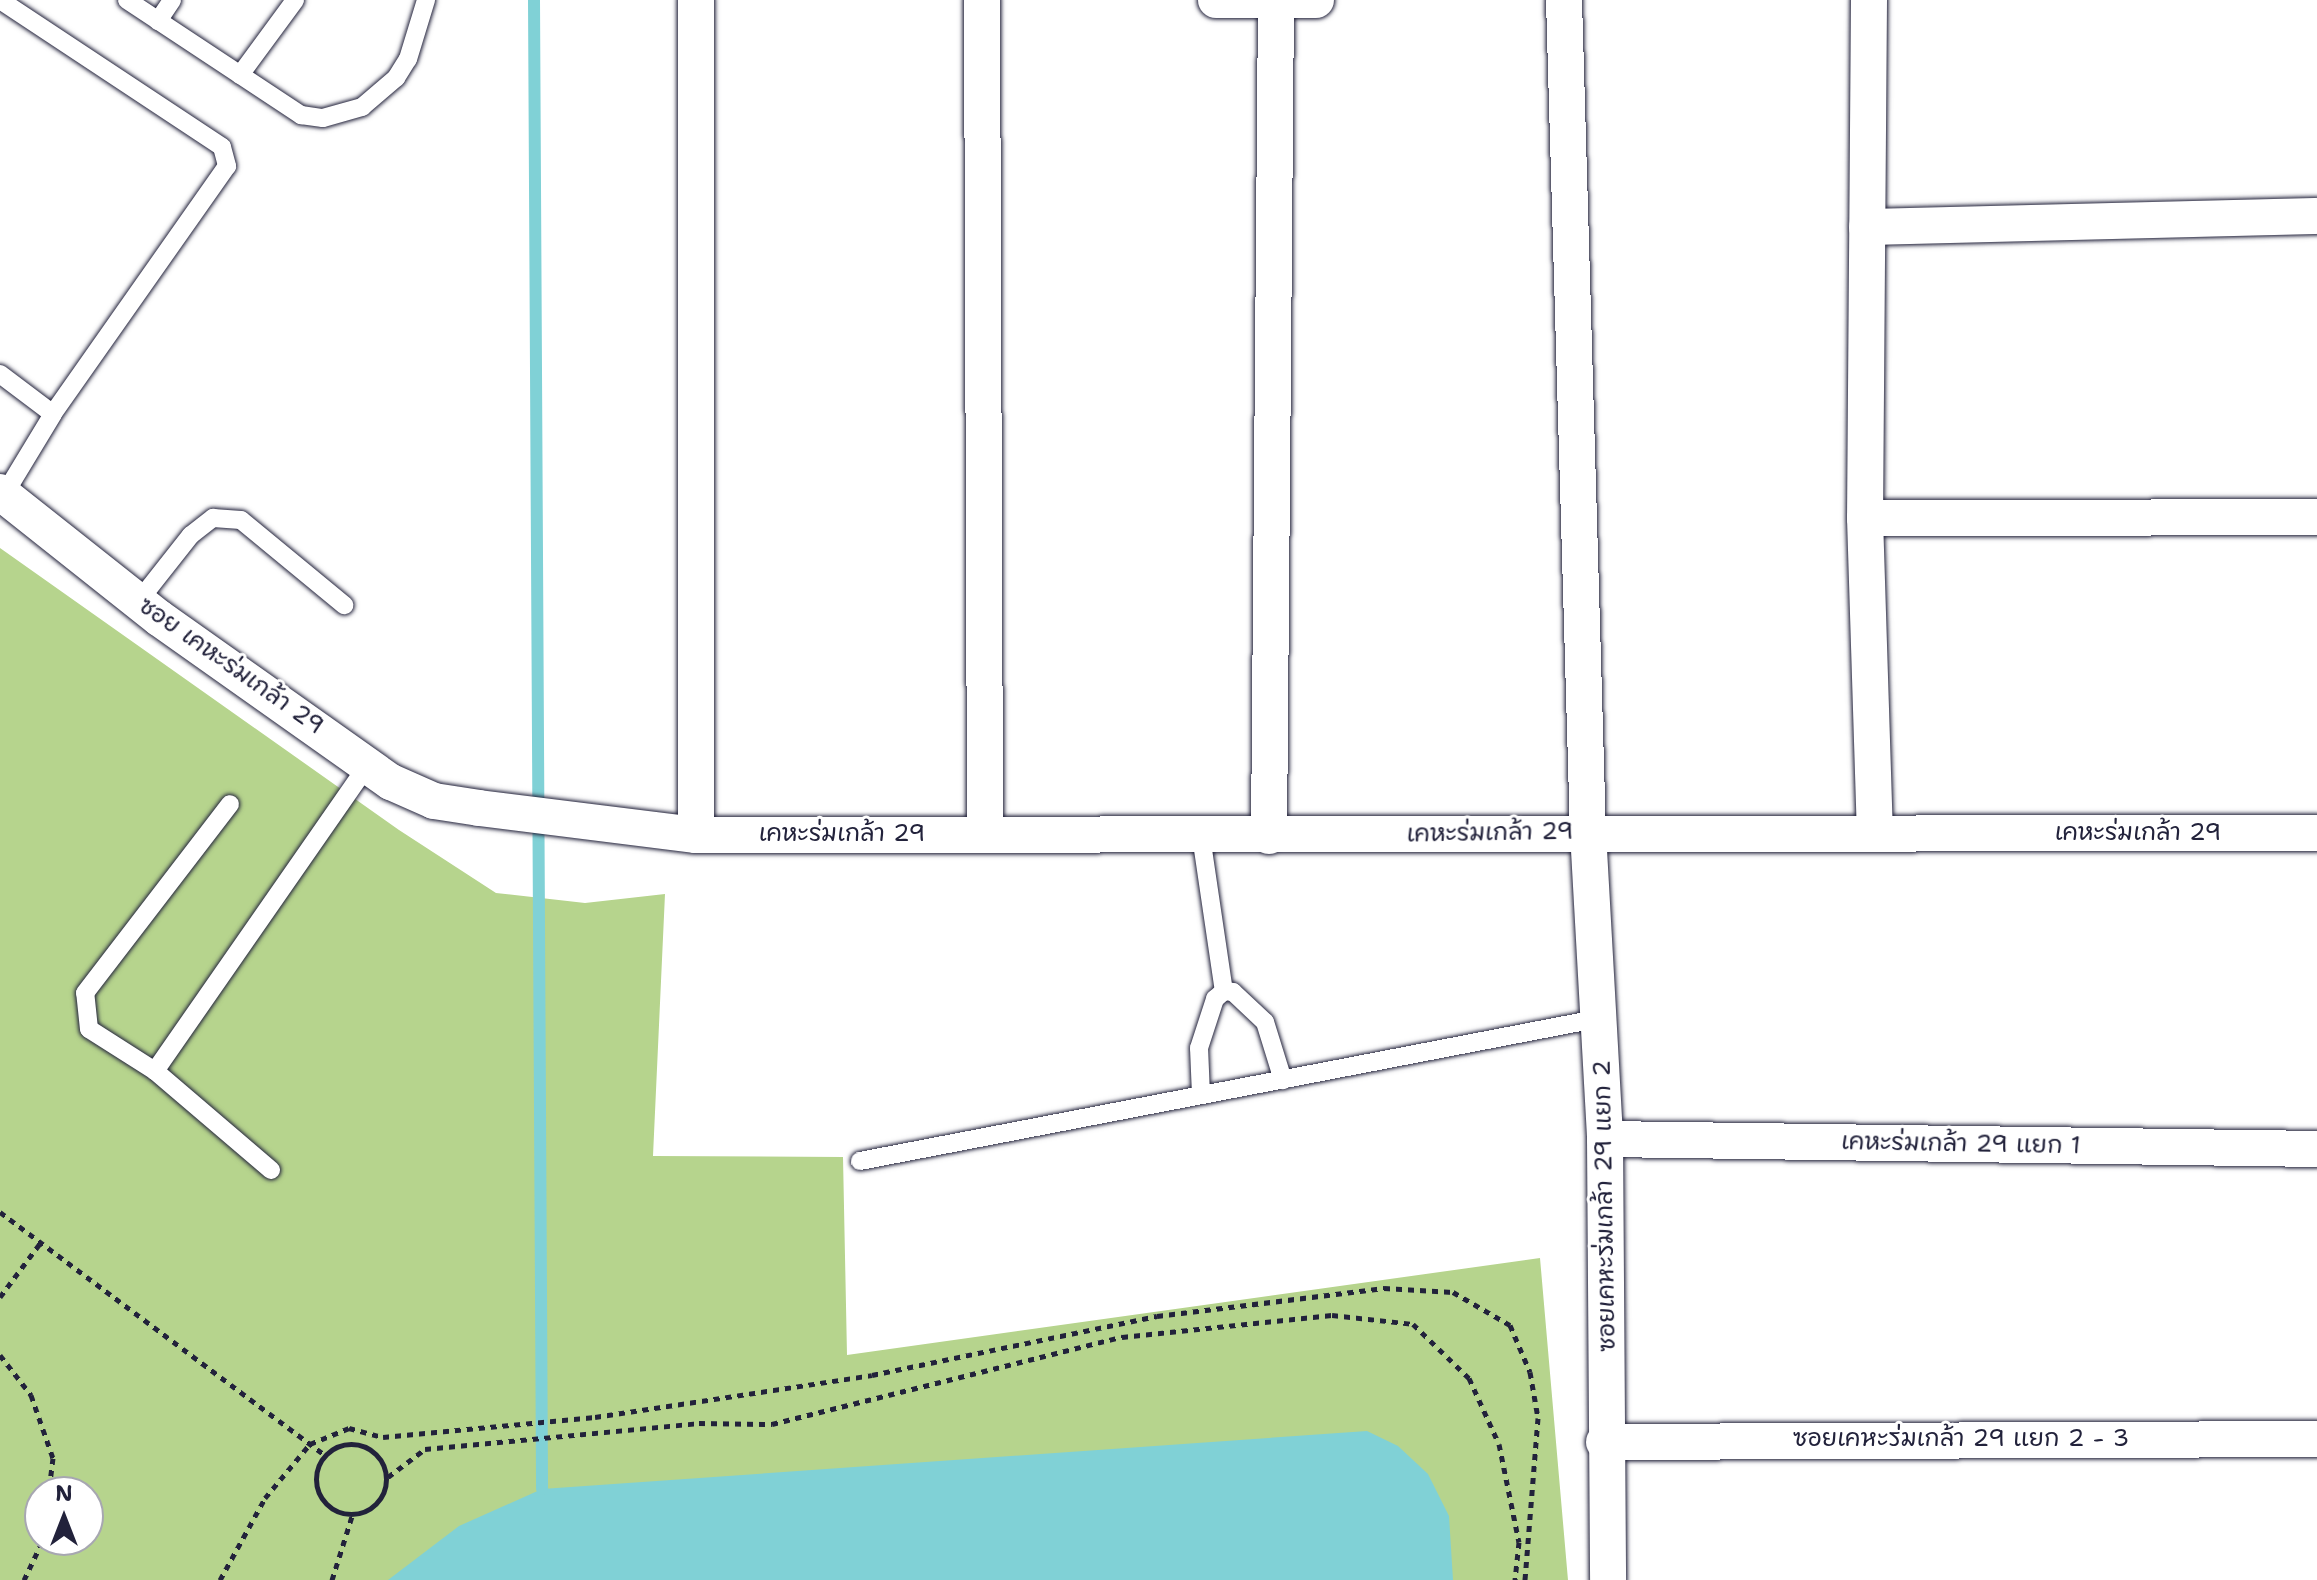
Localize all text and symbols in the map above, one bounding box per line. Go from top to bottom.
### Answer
street label: ซอย เคหะร่มเกล้า 29 [133,591,329,741]
street label: เคหะร่มเกล้า 29 [1406,817,1574,849]
street label: เคหะร่มเกล้า 29 [2055,819,2221,847]
street label: เคหะร่มเกล้า 29 [759,820,925,848]
street label: ซอยเคหะร่มเกล้า 29 แยก 2 [1588,1060,1622,1352]
street label: เคหะร่มเกล้า 29 แยก 1 [1841,1128,2081,1160]
street label: ซอยเคหะร่มเกล้า 29 แยก 2 - 3 [1793,1425,2129,1453]
north arrow [24,1476,104,1556]
text: N [55,1479,73,1508]

